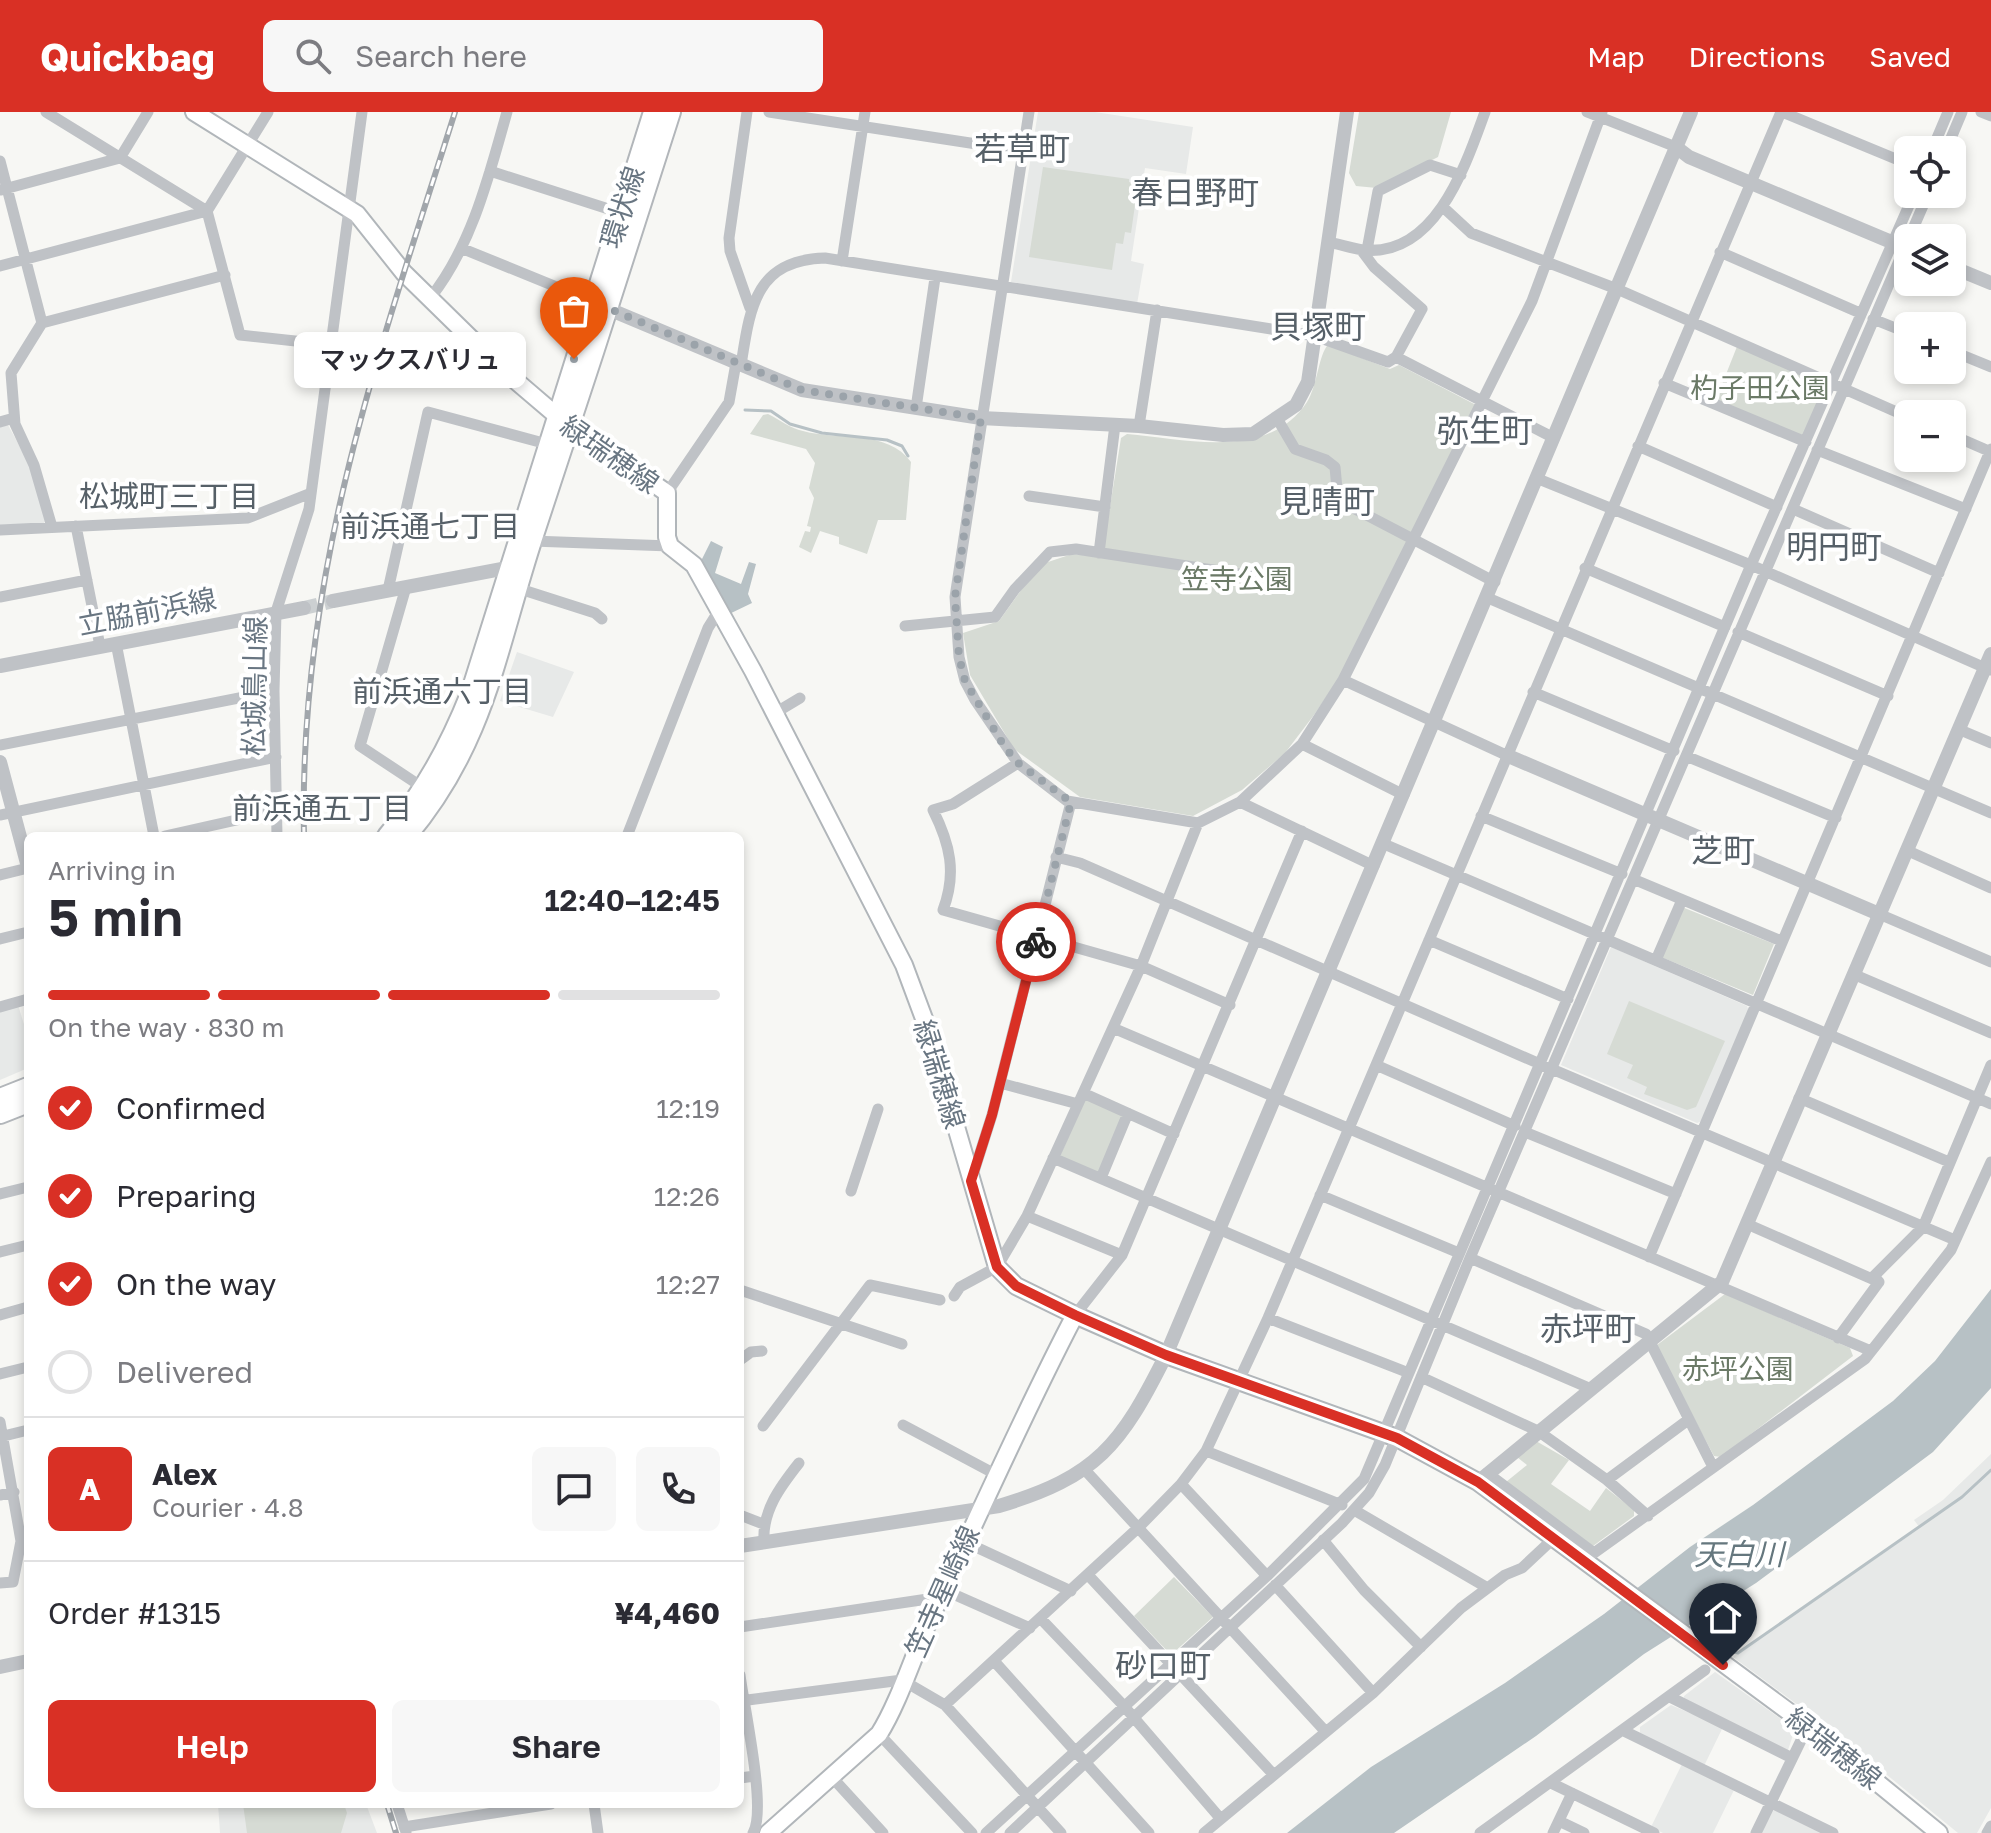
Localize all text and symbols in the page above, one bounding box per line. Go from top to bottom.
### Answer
search box [263,20,823,92]
text: Quickbag [40,34,215,79]
icon: search [291,34,335,78]
text: Search here [355,38,527,74]
text: Map [1587,40,1644,73]
text: Directions [1688,40,1825,73]
text: Saved [1869,40,1951,73]
district label: 若草町 [974,129,1070,167]
map controls [1894,136,1966,472]
button: locate [1894,136,1966,208]
street label: 環状線 [593,162,651,252]
district label: 春日野町 [1131,173,1259,211]
button: layers [1894,224,1966,296]
pin [540,277,608,359]
icon: bag [552,289,596,333]
district label: 貝塚町 [1270,307,1366,345]
button: + [1894,312,1966,384]
callout: マックスバリュ [294,331,526,387]
text: マックスバリュ [319,344,501,375]
park label: 杓子田公園 [1690,371,1830,404]
button: − [1894,400,1966,472]
street label: 緑瑞穂線 [555,408,665,500]
district label: 弥生町 [1437,411,1533,449]
district label: 松城町三丁目 [79,478,259,514]
district label: 見晴町 [1279,482,1375,520]
district label: 前浜通七丁目 [340,508,520,544]
district label: 明円町 [1786,527,1882,565]
park label: 笠寺公園 [1181,562,1293,595]
street label: 立脇前浜線 [75,581,219,641]
street label: 松城鳥山線 [236,616,272,756]
district label: 前浜通六丁目 [352,673,532,709]
district label: 前浜通五丁目 [232,790,412,826]
district label: 芝町 [1691,831,1755,869]
text: Arriving in [48,855,176,886]
text: 12:40–12:45 [545,882,720,918]
text: 5 min [48,885,183,947]
courier [996,902,1076,982]
icon: bike [1014,920,1058,964]
text: On the way · 830 m [48,1012,284,1043]
street label: 緑瑞穂線 [908,1016,972,1132]
icon: check [48,1086,92,1130]
text: Confirmed [116,1090,266,1126]
text: 12:19 [656,1093,720,1124]
icon: check [48,1174,92,1218]
text: Preparing [116,1178,257,1214]
text: 12:26 [654,1181,720,1212]
icon: check [48,1262,92,1306]
text: On the way [116,1266,276,1302]
text: 12:27 [656,1269,720,1300]
district label: 赤坪町 [1540,1309,1636,1347]
park label: 赤坪公園 [1682,1352,1794,1385]
text: Delivered [116,1354,253,1390]
button: chat [532,1447,616,1531]
button: phone [636,1447,720,1531]
text: Alex [152,1456,217,1492]
text: A [79,1471,101,1507]
text: Courier · 4.8 [152,1492,304,1523]
street label: 笠寺星崎線 [898,1520,986,1662]
water label: 天白川 [1694,1536,1787,1572]
pin [1689,1583,1757,1665]
text: Order #1315 [48,1595,221,1631]
text: ¥4,460 [615,1595,720,1631]
icon: home [1701,1595,1745,1639]
district label: 砂口町 [1115,1646,1211,1684]
button: Help [48,1700,376,1792]
button: Share [392,1700,720,1792]
street label: 緑瑞穂線 [1780,1701,1888,1795]

